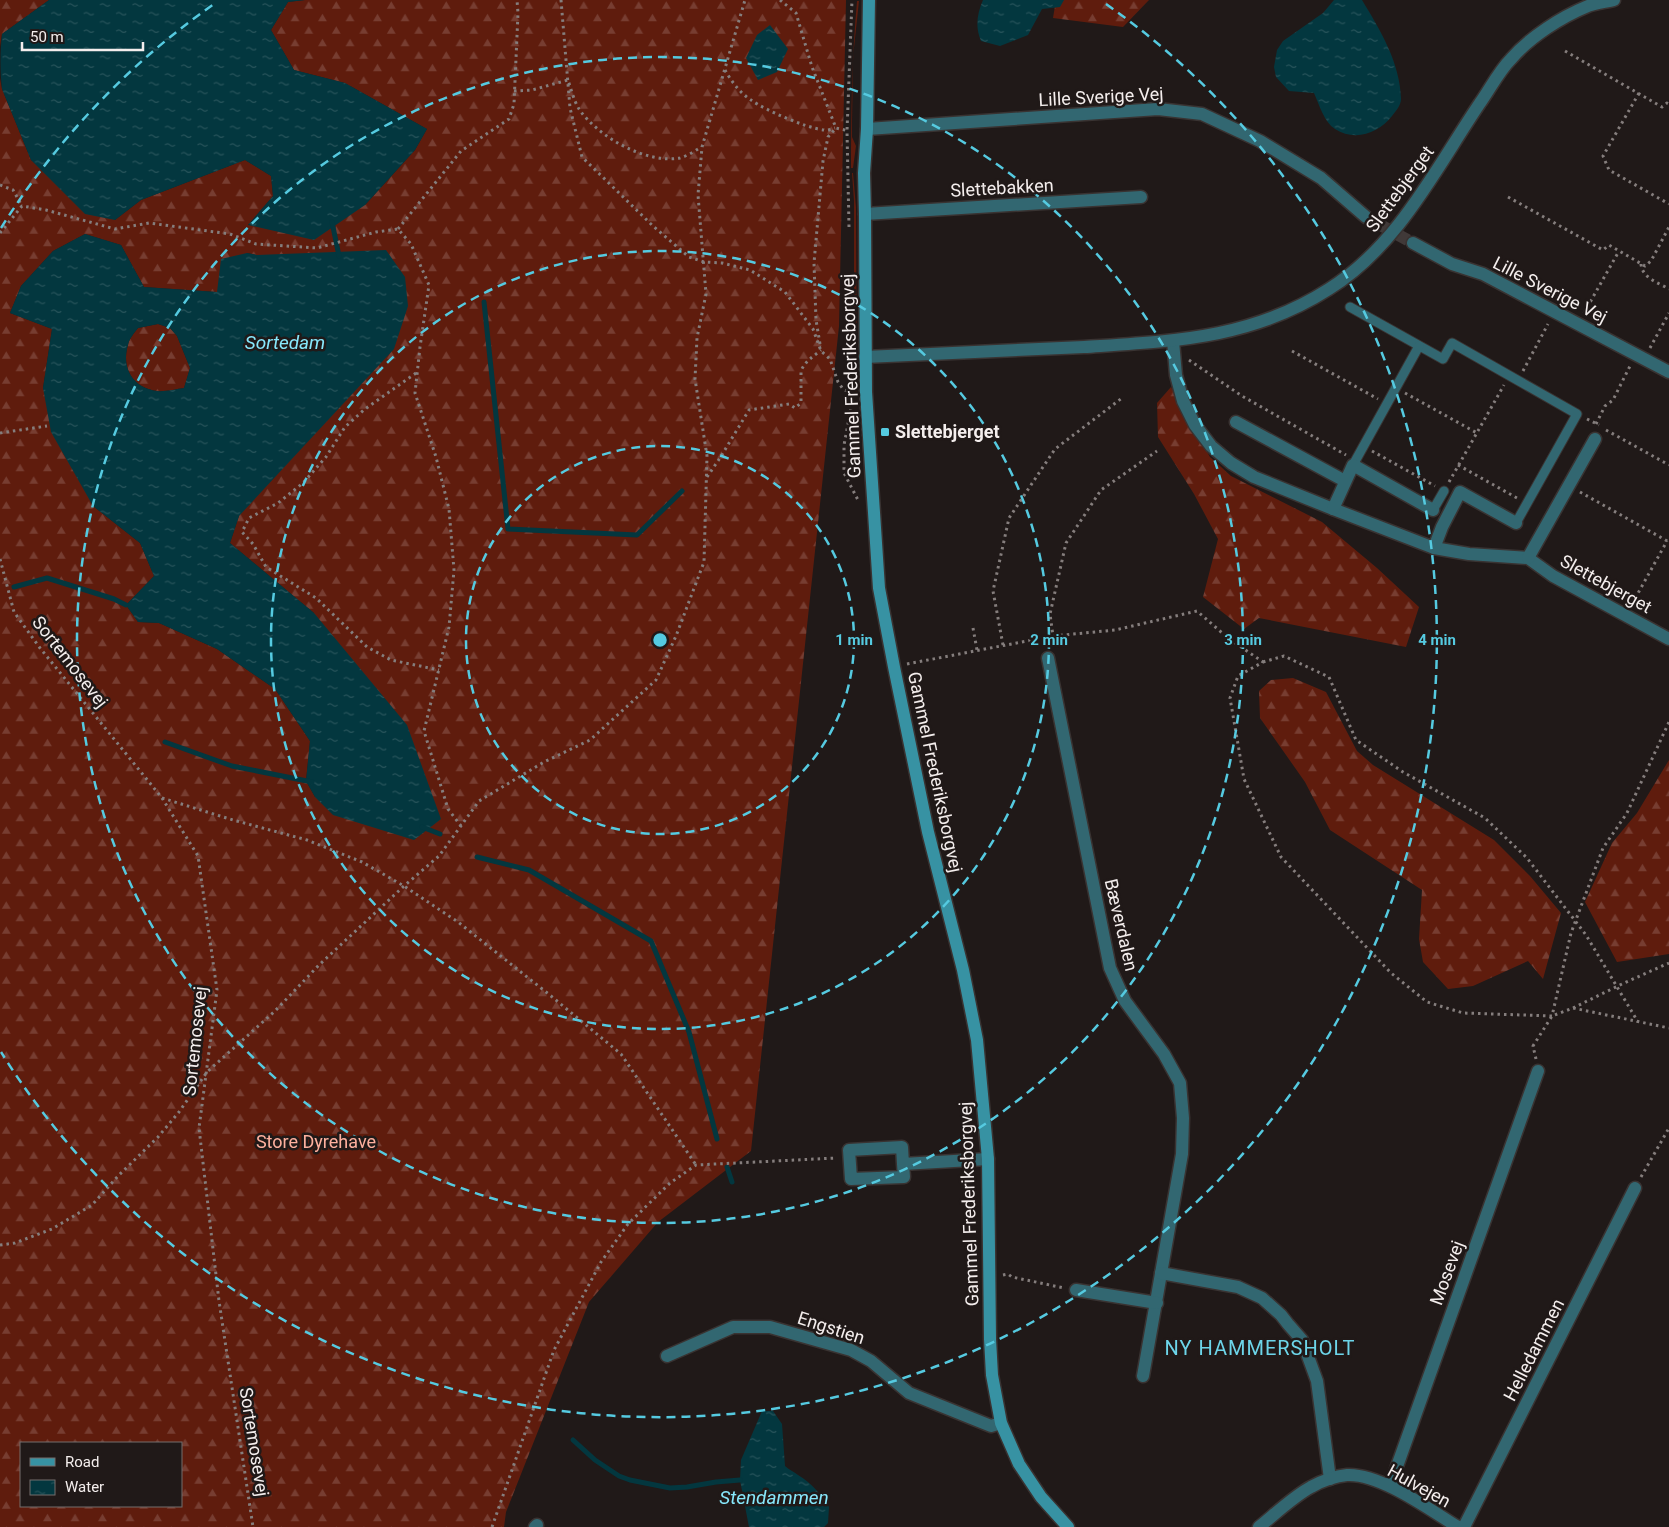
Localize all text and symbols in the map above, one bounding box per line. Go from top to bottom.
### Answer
scale bar [22,20,144,52]
text: 50 m [30,28,64,46]
street label: Lille Sverige Vej [1038,83,1164,110]
street label: Slettebjerget [1361,141,1438,236]
street label: Slettebakken [950,174,1054,201]
street label: Lille Sverige Vej [1490,252,1611,327]
street label: Gammel Frederiksborgvej [836,273,865,479]
water label: Sortedam [245,331,325,354]
place label: Slettebjerget [895,421,1000,442]
marker: Slettebjerget [879,426,891,438]
street label: Slettebjerget [1557,550,1656,617]
street label: Sortemosevej [28,612,113,712]
centre of rings [651,631,669,649]
text: 1 min [835,631,873,649]
text: 2 min [1030,631,1068,649]
text: 3 min [1224,631,1262,649]
text: 4 min [1418,631,1456,649]
street label: Gammel Frederiksborgvej [904,670,967,874]
street label: Bæverdalen [1101,877,1142,973]
street label: Sortemosevej [178,985,211,1097]
street label: Gammel Frederiksborgvej [954,1101,983,1307]
park label: Store Dyrehave [256,1131,376,1152]
street label: Mosevej [1425,1238,1468,1308]
street label: Helledammen [1499,1295,1568,1404]
street label: Engstien [795,1307,867,1348]
district label: NY HAMMERSHOLT [1165,1336,1356,1360]
street label: Sortemosevej [236,1386,273,1498]
legend [20,1442,182,1507]
text: Road [65,1453,99,1471]
street label: Hulvejen [1384,1460,1455,1511]
text: Water [65,1478,104,1496]
water label: Stendammen [719,1486,829,1509]

